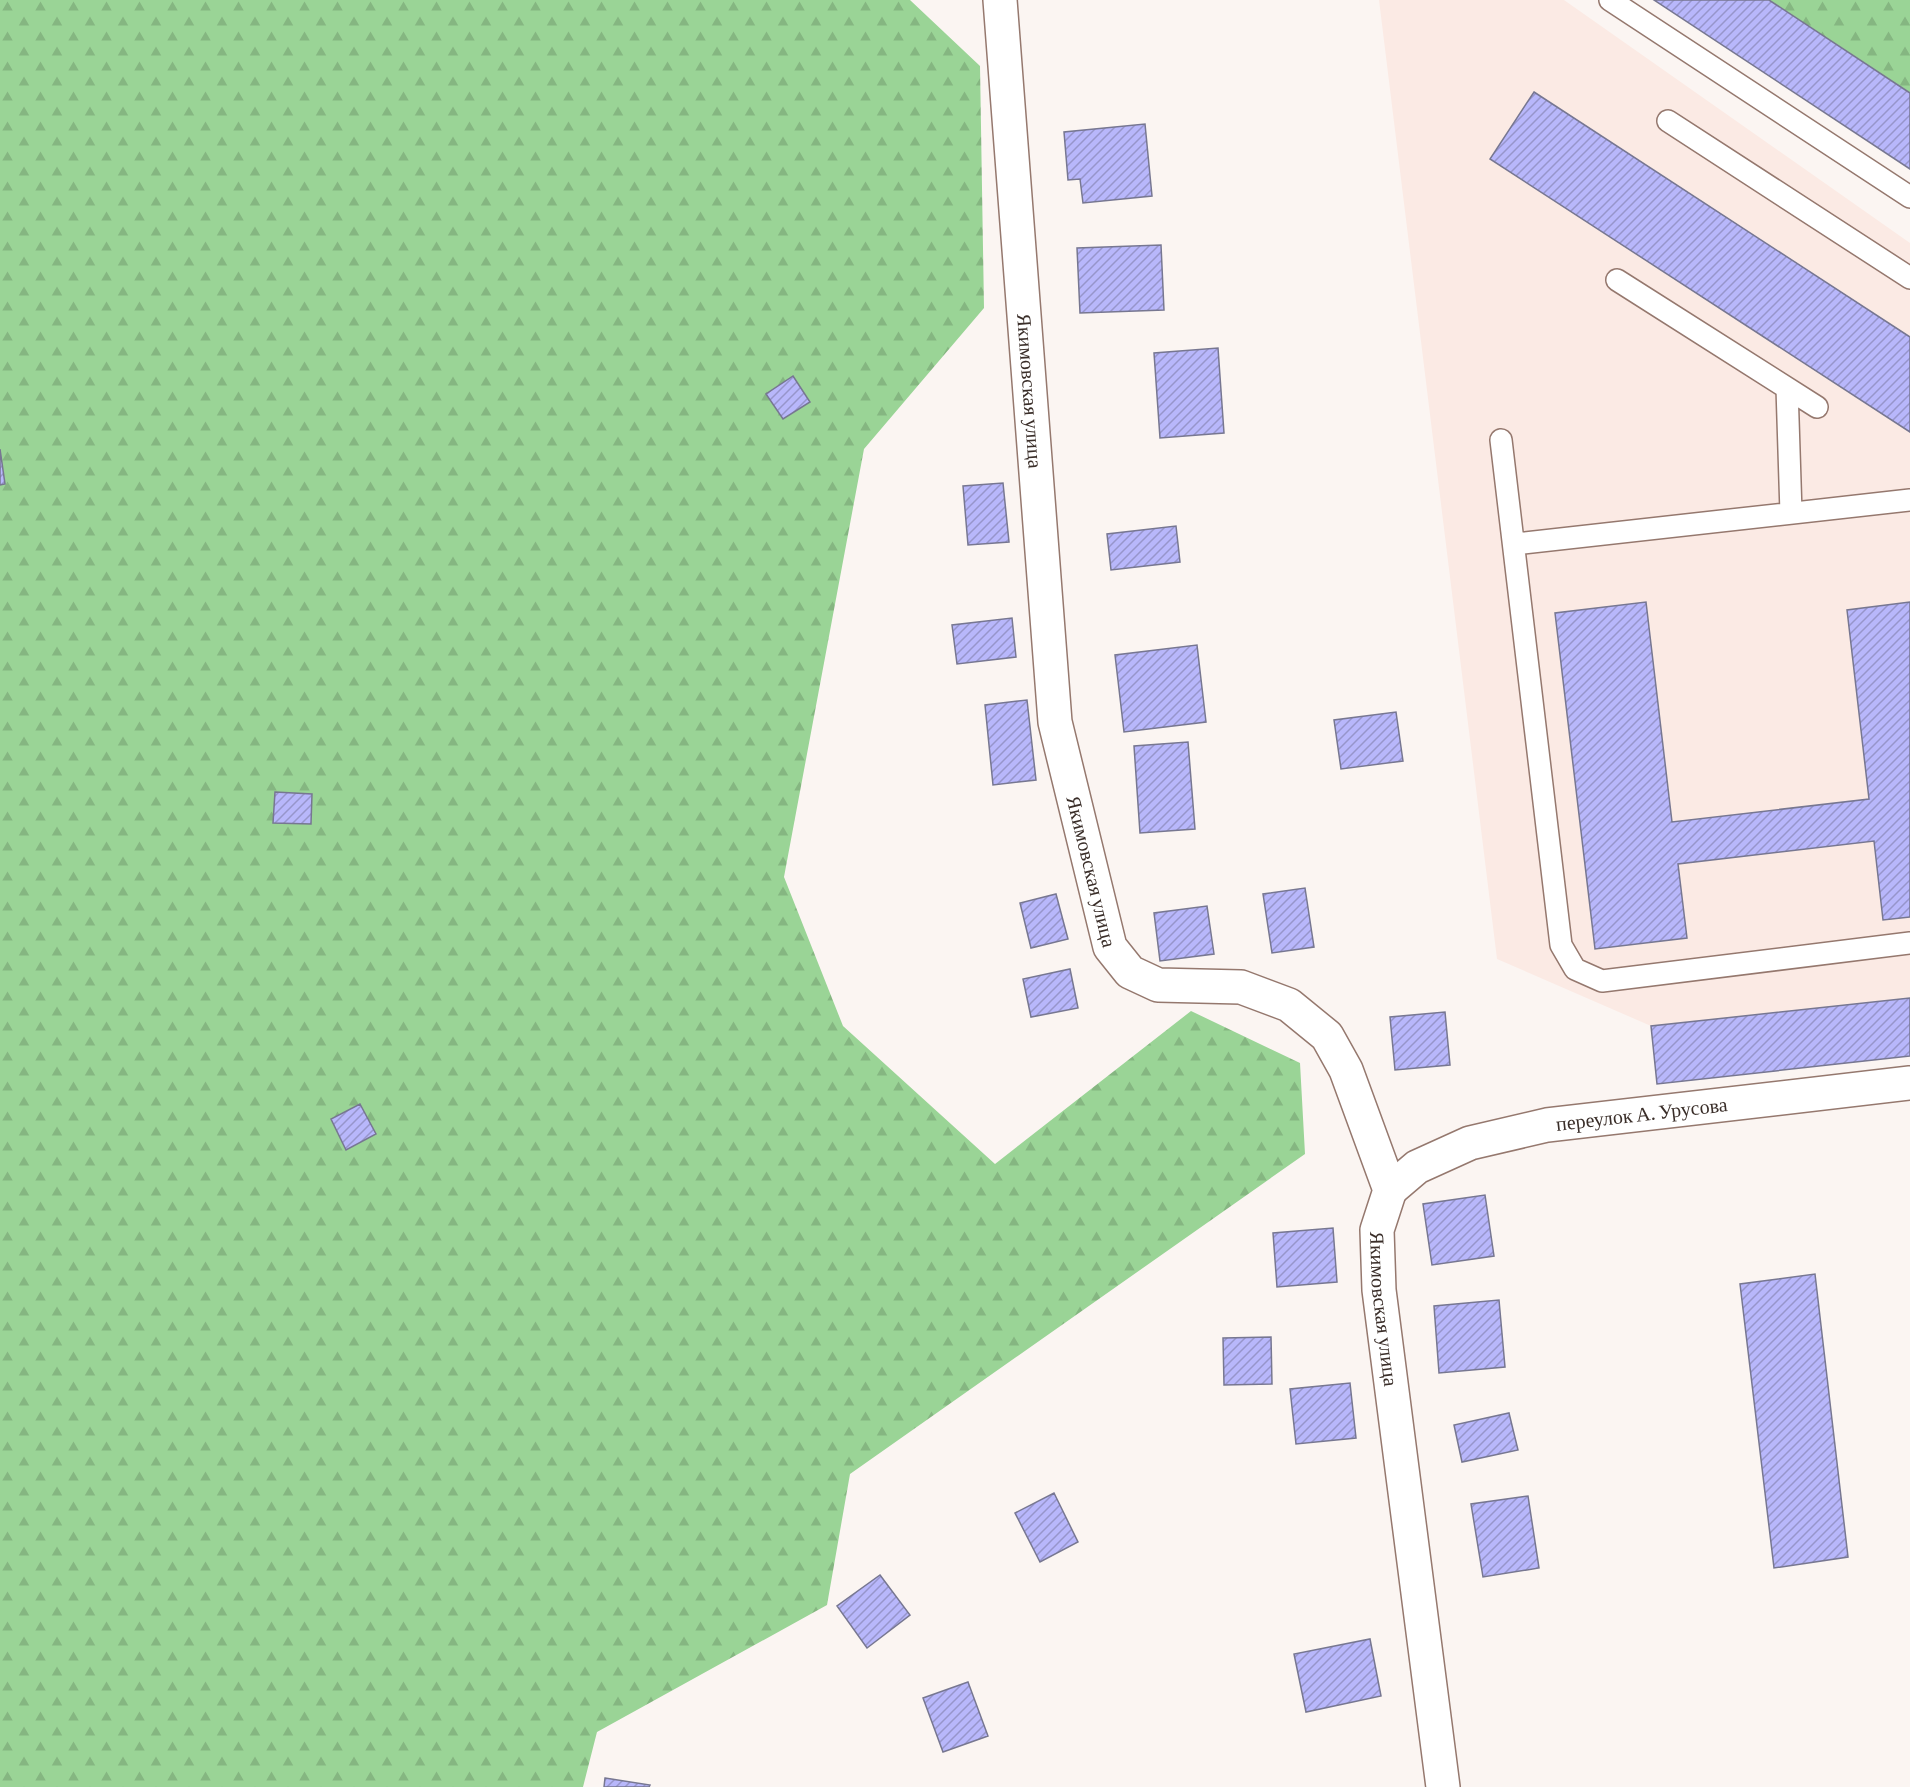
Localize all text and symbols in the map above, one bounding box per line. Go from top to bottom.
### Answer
street label: Якимовская улица [1013,313,1047,469]
street label: Якимовская улица [1062,793,1121,950]
street label: переулок А. Урусова [1555,1093,1729,1135]
street label: Якимовская улица [1366,1231,1402,1388]

